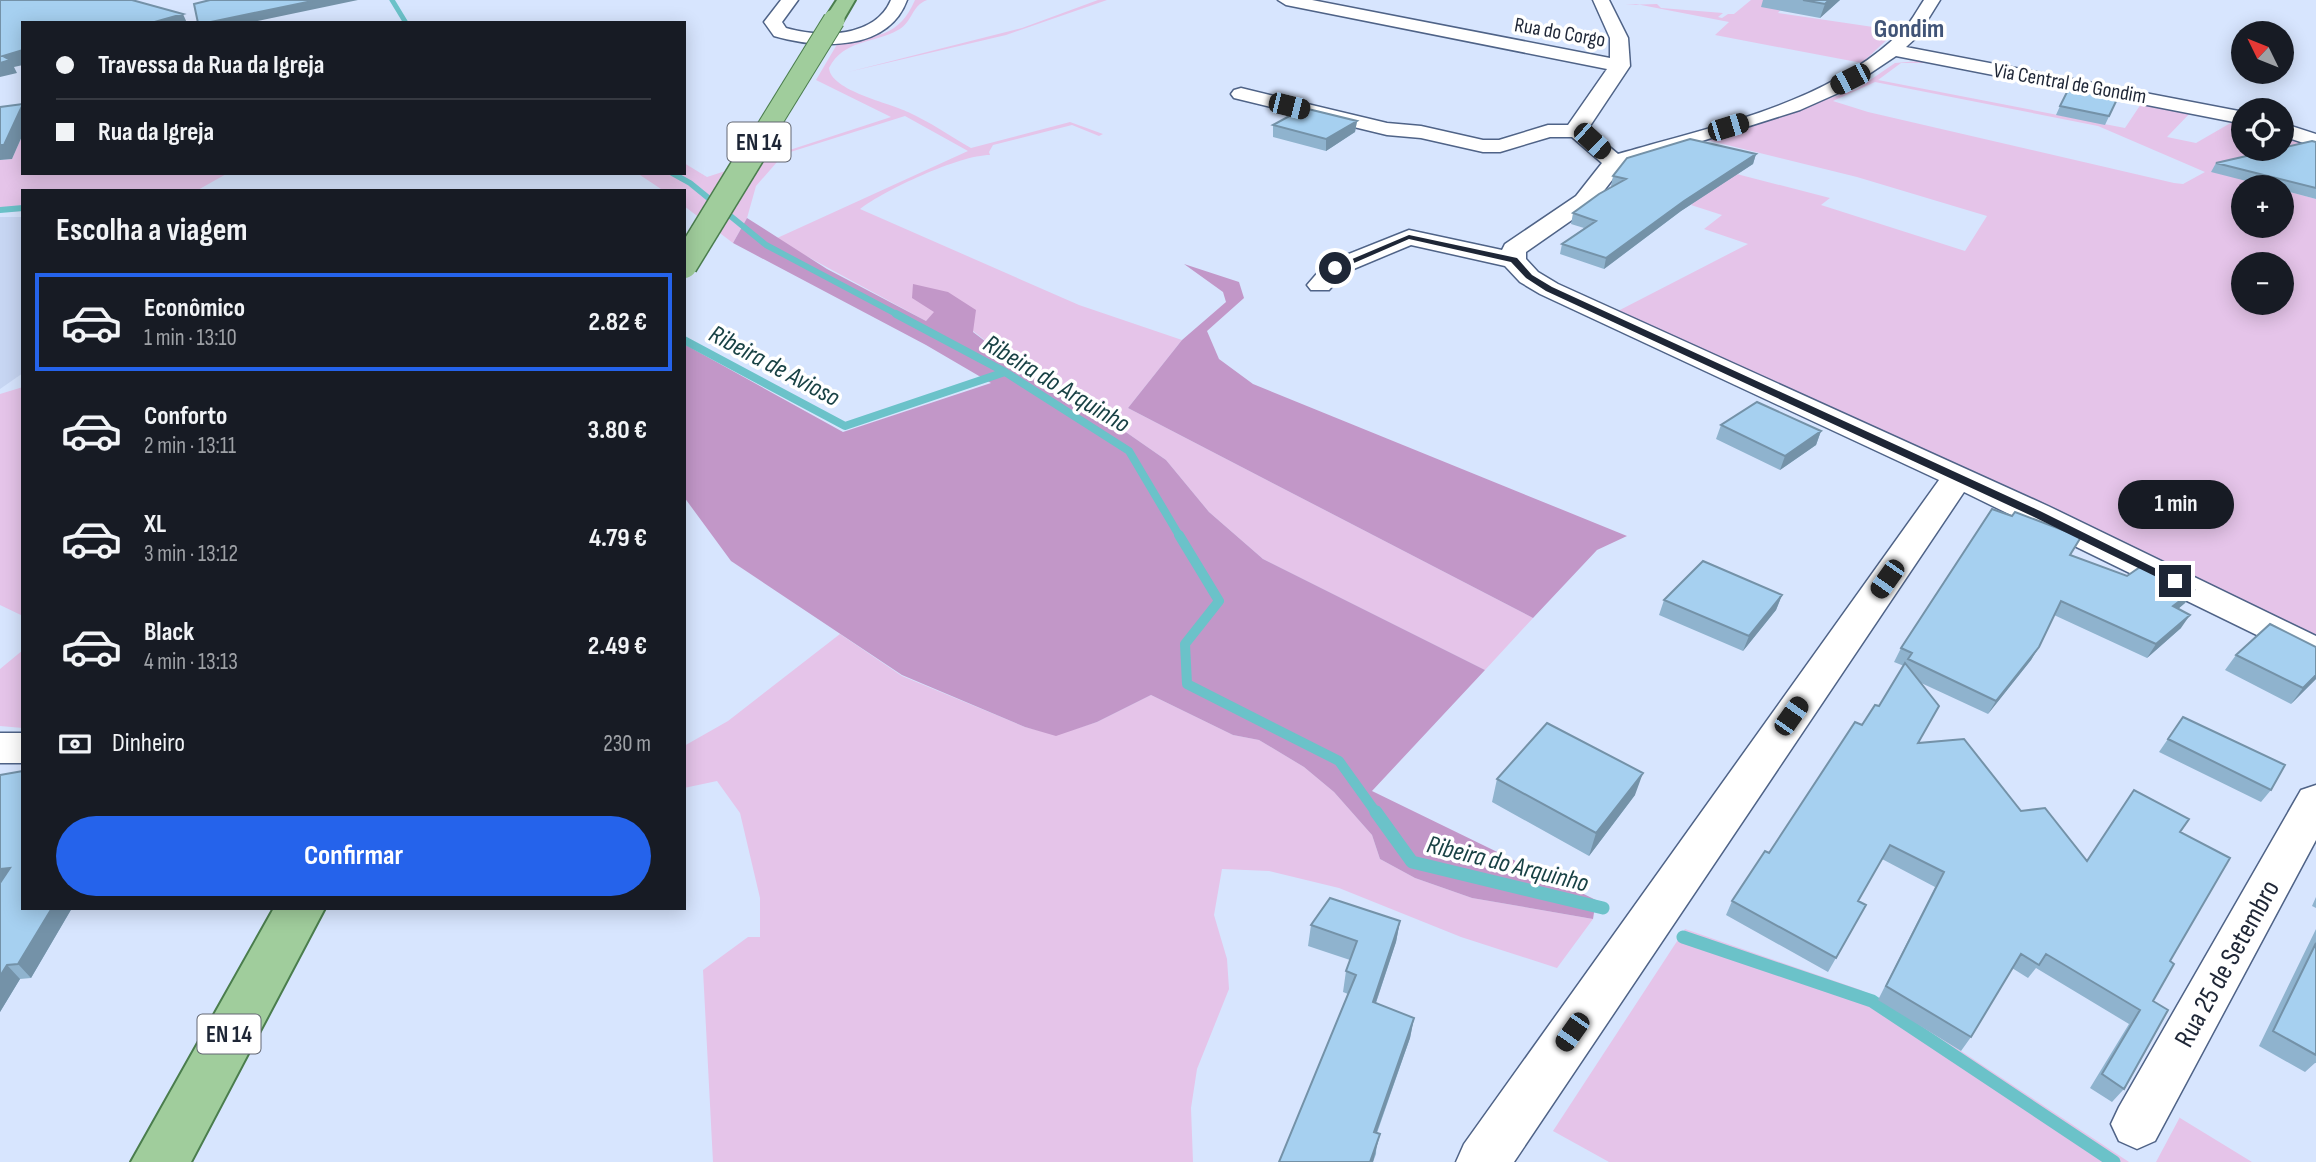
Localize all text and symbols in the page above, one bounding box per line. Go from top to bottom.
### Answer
street label: Rua do Corgo [1512,12,1607,53]
district label: Gondim [1874,14,1944,45]
north arrow [2231,21,2294,84]
map controls [2231,21,2294,315]
text: Travessa da Rua da Igreja [98,50,324,81]
street label: Via Central de Gondim [1992,58,2148,109]
car [1827,60,1874,98]
car [1267,91,1312,121]
button: locate [2231,98,2294,161]
car [1705,111,1752,143]
text: Rua da Igreja [98,117,214,148]
car [1570,119,1615,163]
road number: EN 14 [728,122,790,162]
button: + [2231,175,2294,238]
text: Escolha a viagem [56,211,248,250]
route start [1319,252,1351,284]
button: − [2231,252,2294,315]
icon: car [60,291,123,354]
text: Econômico [144,293,245,324]
text: 2.82 € [589,307,647,338]
water label: Ribeira de Avioso [704,319,845,414]
text: 1 min · 13:10 [144,324,237,352]
water label: Ribeira do Arquinho [977,328,1135,440]
icon: car [60,399,123,462]
text: Conforto [144,401,227,432]
text: 3.80 € [588,415,647,446]
text: 2 min · 13:11 [144,432,236,460]
callout: 1 min [2117,480,2233,528]
text: 1 min [2155,490,2197,518]
icon: car [60,507,123,570]
text: XL [144,509,166,540]
text: 4.79 € [589,523,647,554]
text: 3 min · 13:12 [144,540,238,568]
car [1867,556,1908,602]
route end [2159,565,2191,597]
icon: car [60,615,123,678]
text: Black [144,617,194,648]
text: 2.49 € [588,631,647,662]
text: 4 min · 13:13 [144,648,238,676]
car [1771,693,1812,739]
icon: cash [56,725,94,763]
text: Dinheiro [112,728,185,759]
text: 230 m [603,730,651,758]
button: Confirmar [56,816,651,896]
water label: Ribeira do Arquinho [1424,829,1592,900]
street label: Rua 25 de Setembro [2168,874,2287,1053]
car [1552,1009,1593,1055]
road number: EN 14 [198,1015,260,1054]

